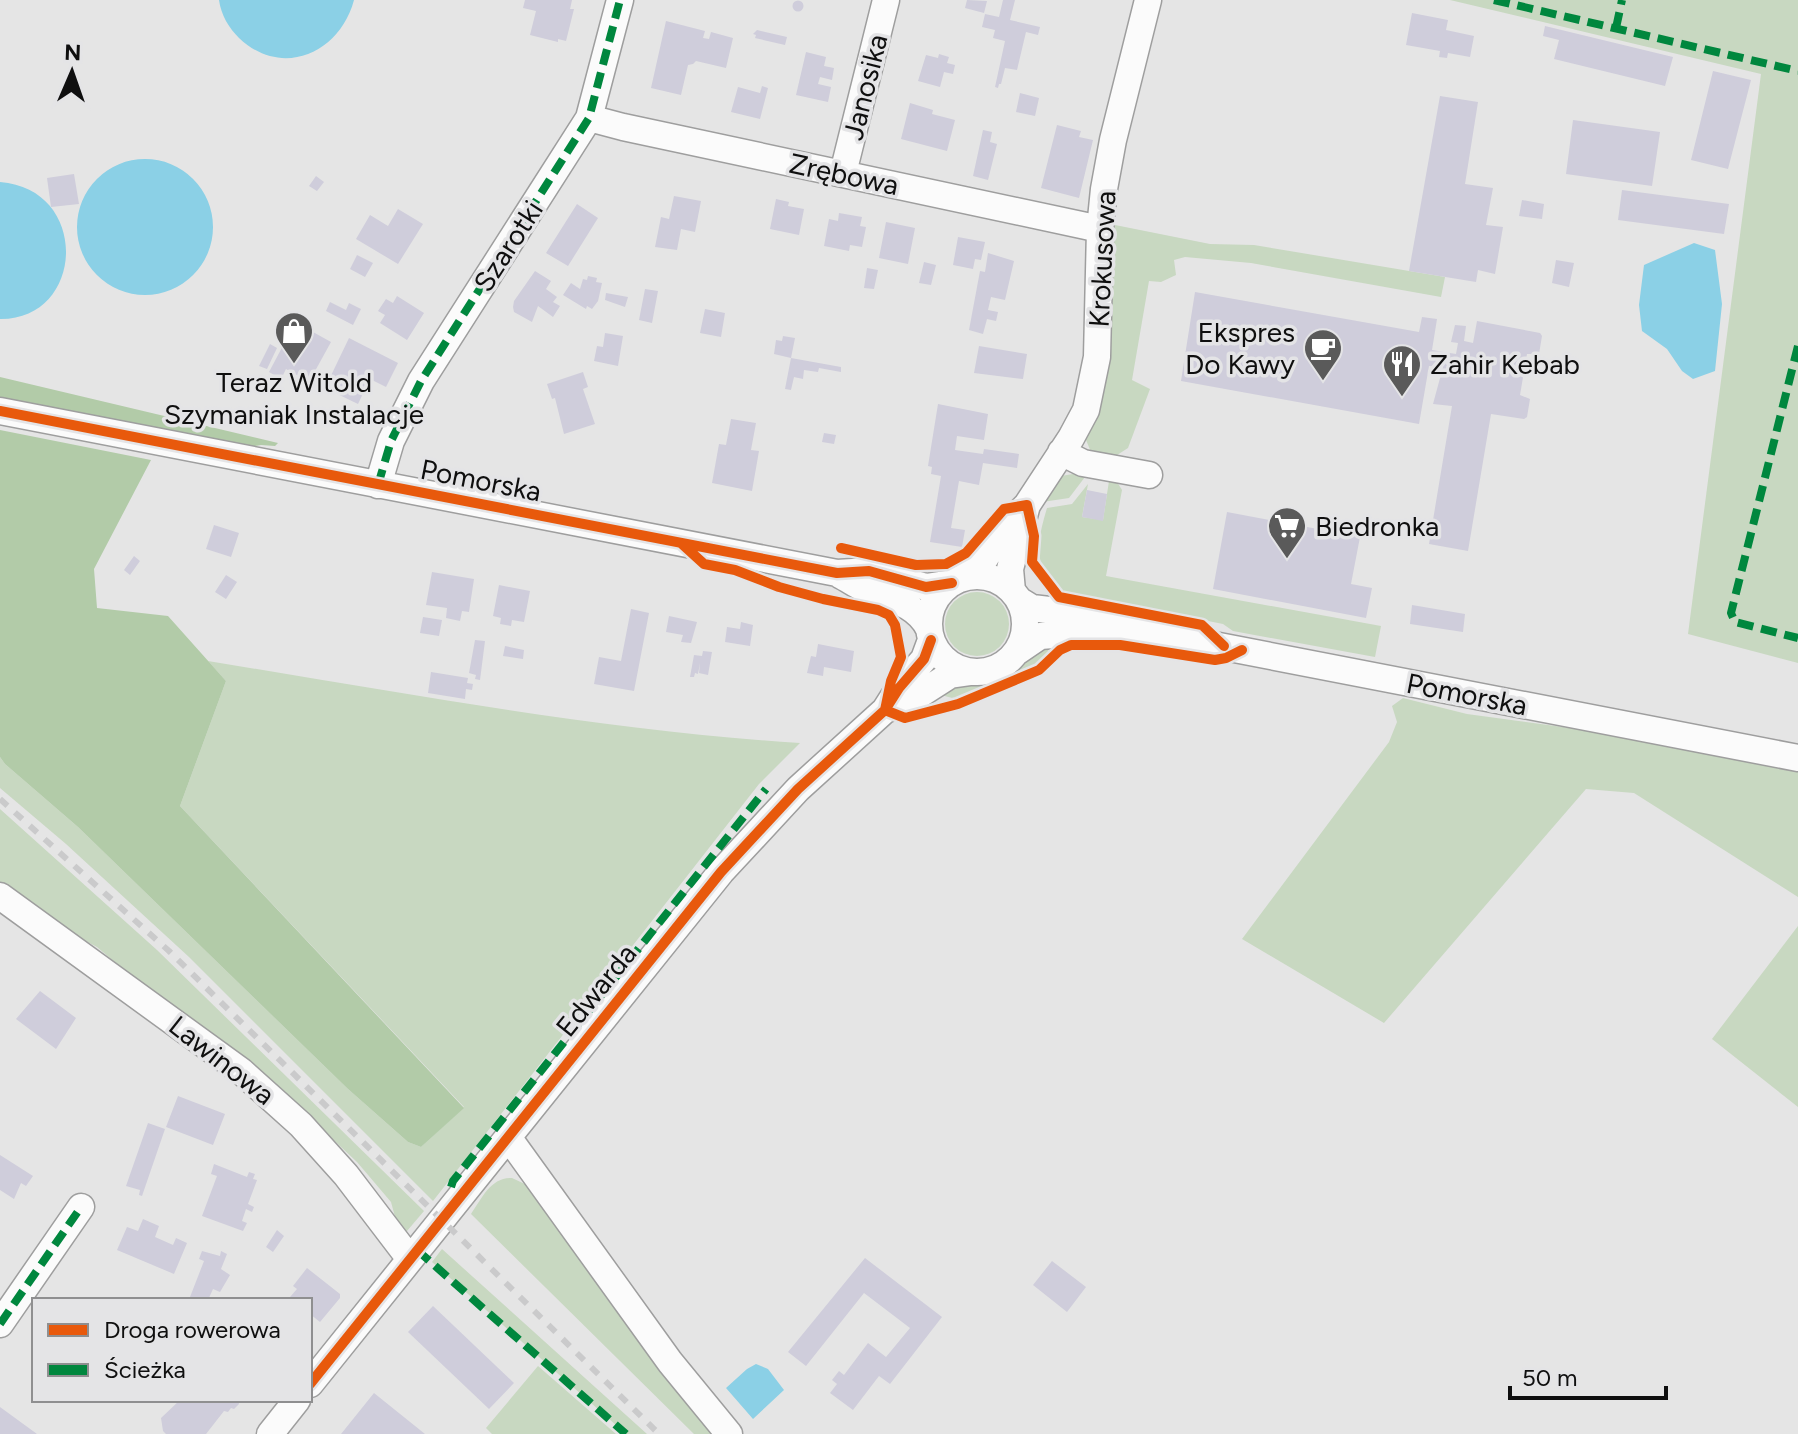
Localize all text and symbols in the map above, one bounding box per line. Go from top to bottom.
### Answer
street label: Janosika [835,31,895,143]
north arrow [32,32,112,112]
text: N [64,39,82,66]
street label: Zrębowa [786,146,902,202]
street label: Krokusowa [1081,190,1123,328]
street label: Szarotki [466,194,550,298]
shop icon: Teraz Witold Szymaniak Instalacje [273,310,315,365]
place label: Ekspres Do Kawy [1185,315,1295,381]
cafe icon: Ekspres Do Kawy [1302,327,1344,382]
restaurant icon: Zahir Kebab [1381,343,1423,398]
place label: Zahir Kebab [1430,347,1580,381]
place label: Teraz Witold Szymaniak Instalacje [164,365,424,431]
street label: Pomorska [418,452,544,508]
supermarket icon: Biedronka [1266,505,1308,560]
place label: Biedronka [1315,509,1439,543]
street label: Pomorska [1404,666,1530,722]
street label: Edwarda [548,937,644,1043]
street label: Lawinowa [162,1008,282,1112]
legend [32,1298,312,1402]
text: Droga rowerowa [104,1315,281,1344]
scale bar [1510,1350,1666,1400]
text: Ścieżka [104,1355,186,1384]
text: 50 m [1522,1363,1578,1392]

